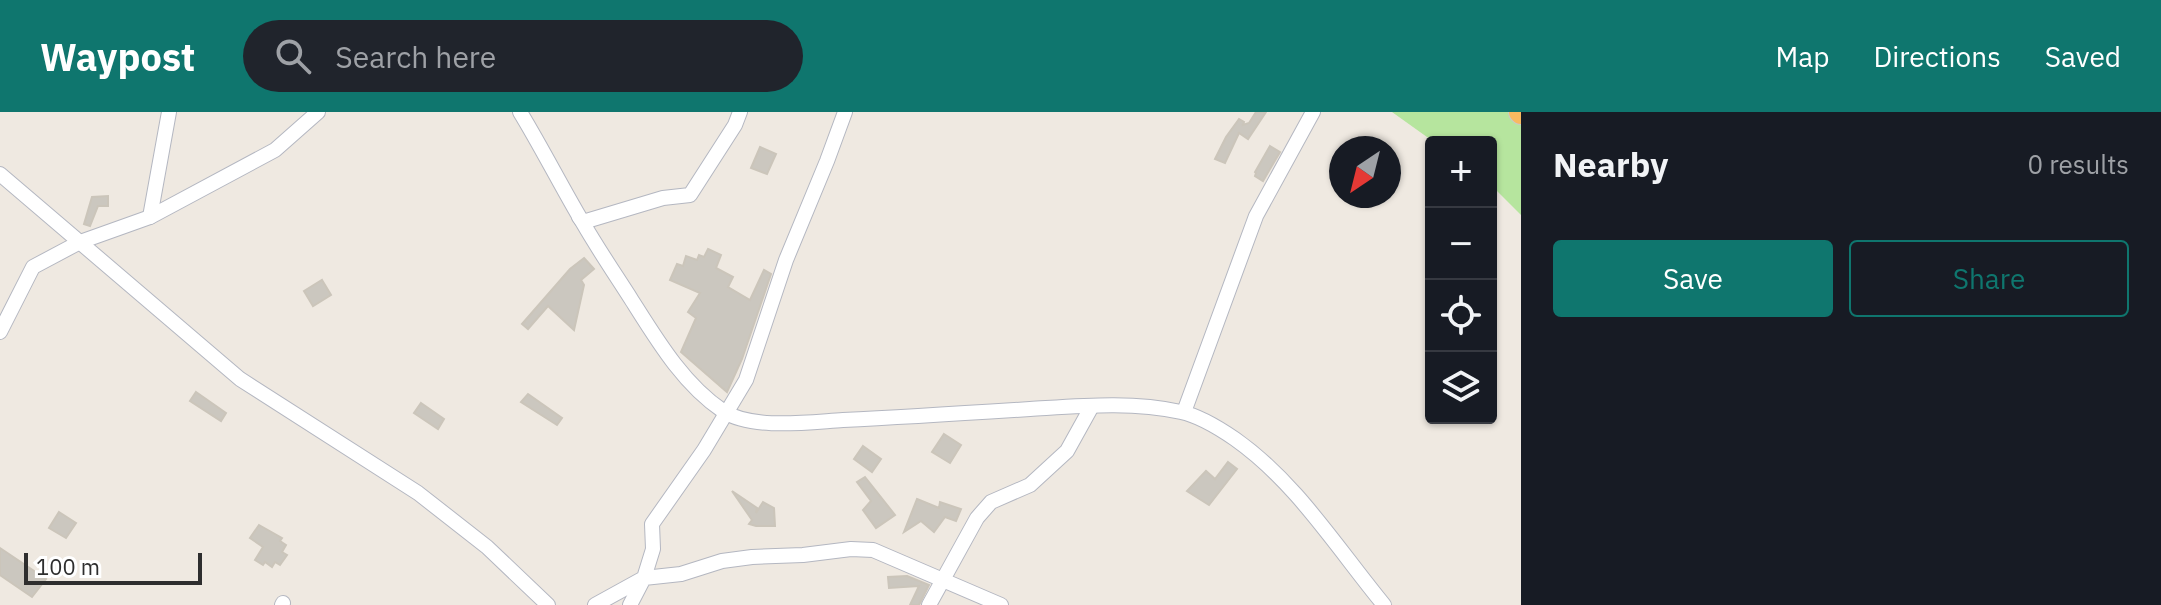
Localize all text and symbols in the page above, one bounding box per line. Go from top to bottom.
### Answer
search box [243,20,803,92]
text: Waypost [40,32,195,81]
icon: search [271,34,315,78]
text: Search here [335,37,496,76]
text: Map [1775,38,1829,75]
text: Directions [1873,38,2001,75]
text: Saved [2045,38,2121,75]
north arrow [1329,136,1401,208]
map controls [1425,136,1497,424]
button: + [1425,136,1497,208]
text: Nearby [1553,142,1668,186]
text: 0 results [2027,147,2129,181]
button: − [1425,208,1497,280]
button: Save [1553,240,1833,317]
button: Share [1849,240,2129,317]
button: locate [1425,280,1497,352]
button: layers [1425,352,1497,424]
scale bar [24,549,202,585]
text: 100 m [36,552,100,581]

